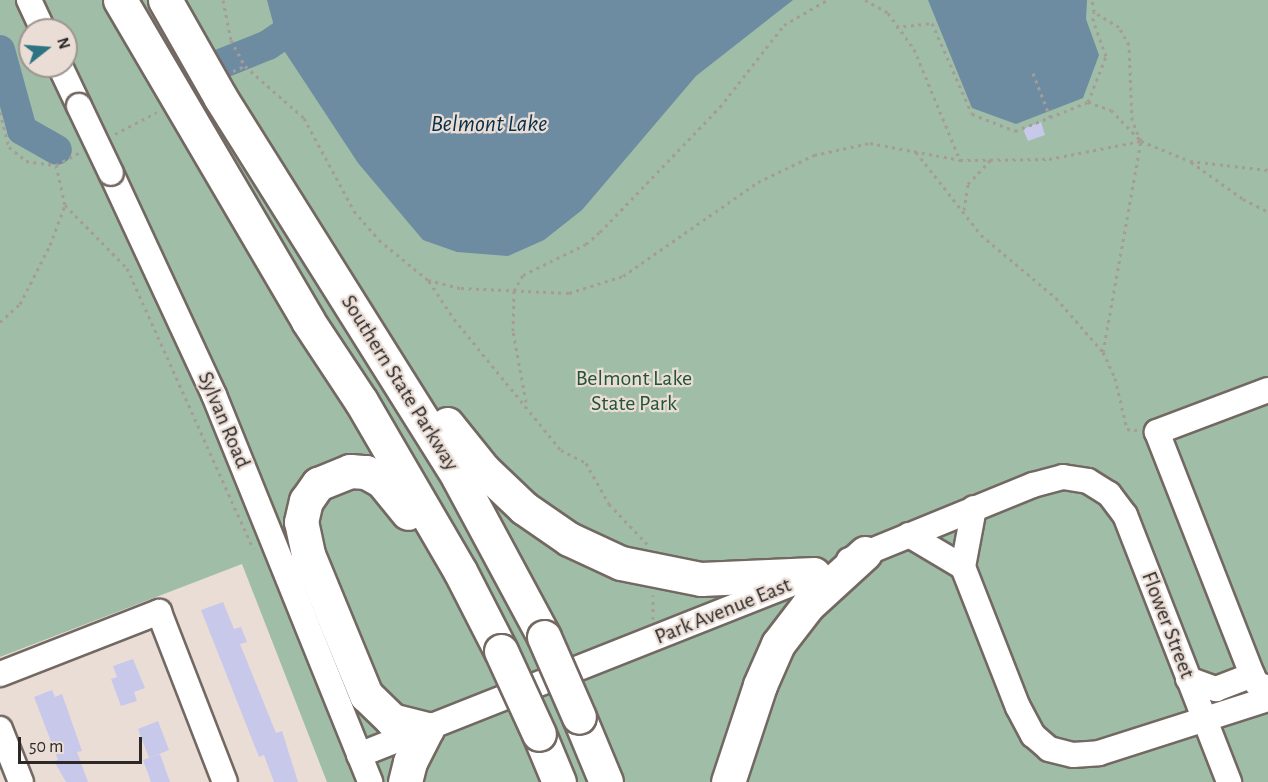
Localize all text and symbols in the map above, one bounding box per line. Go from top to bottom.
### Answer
north arrow [18,18,78,78]
text: N [54,36,73,51]
water label: Belmont Lake [431,111,547,139]
street label: Southern State Parkway [335,290,465,476]
park label: Belmont Lake State Park [576,365,692,416]
street label: Sylvan Road [192,368,256,472]
street label: Flower Street [1135,568,1201,682]
street label: Park Avenue East [651,572,795,650]
scale bar [21,725,146,763]
text: 50 m [29,738,63,756]

